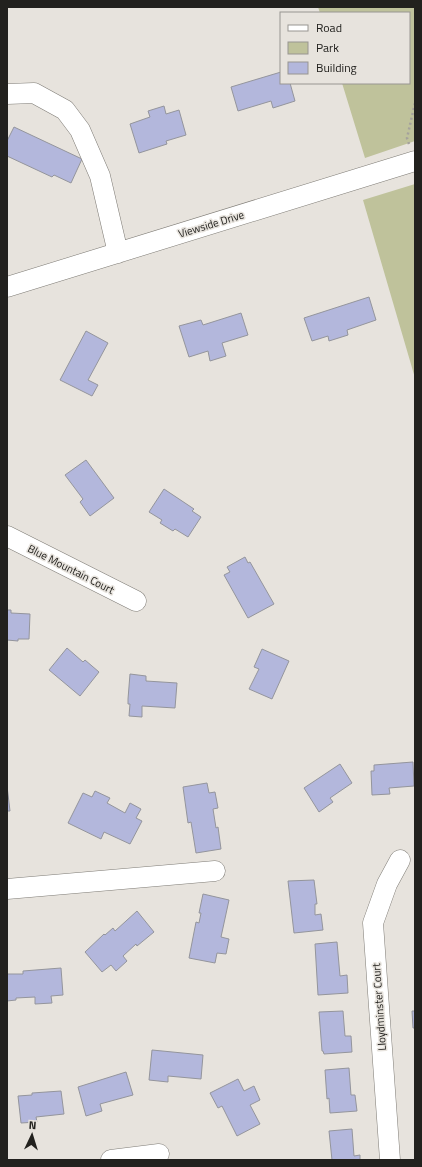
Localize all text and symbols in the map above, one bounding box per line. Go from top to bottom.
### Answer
legend [280,12,410,84]
text: Road [316,18,342,37]
text: Park [316,38,339,57]
text: Building [316,58,357,77]
street label: Viewside Drive [176,206,246,242]
street label: Blue Mountain Court [25,540,117,598]
street label: Lloydminster Court [368,962,390,1051]
north arrow [12,1115,52,1155]
text: N [28,1117,37,1133]

